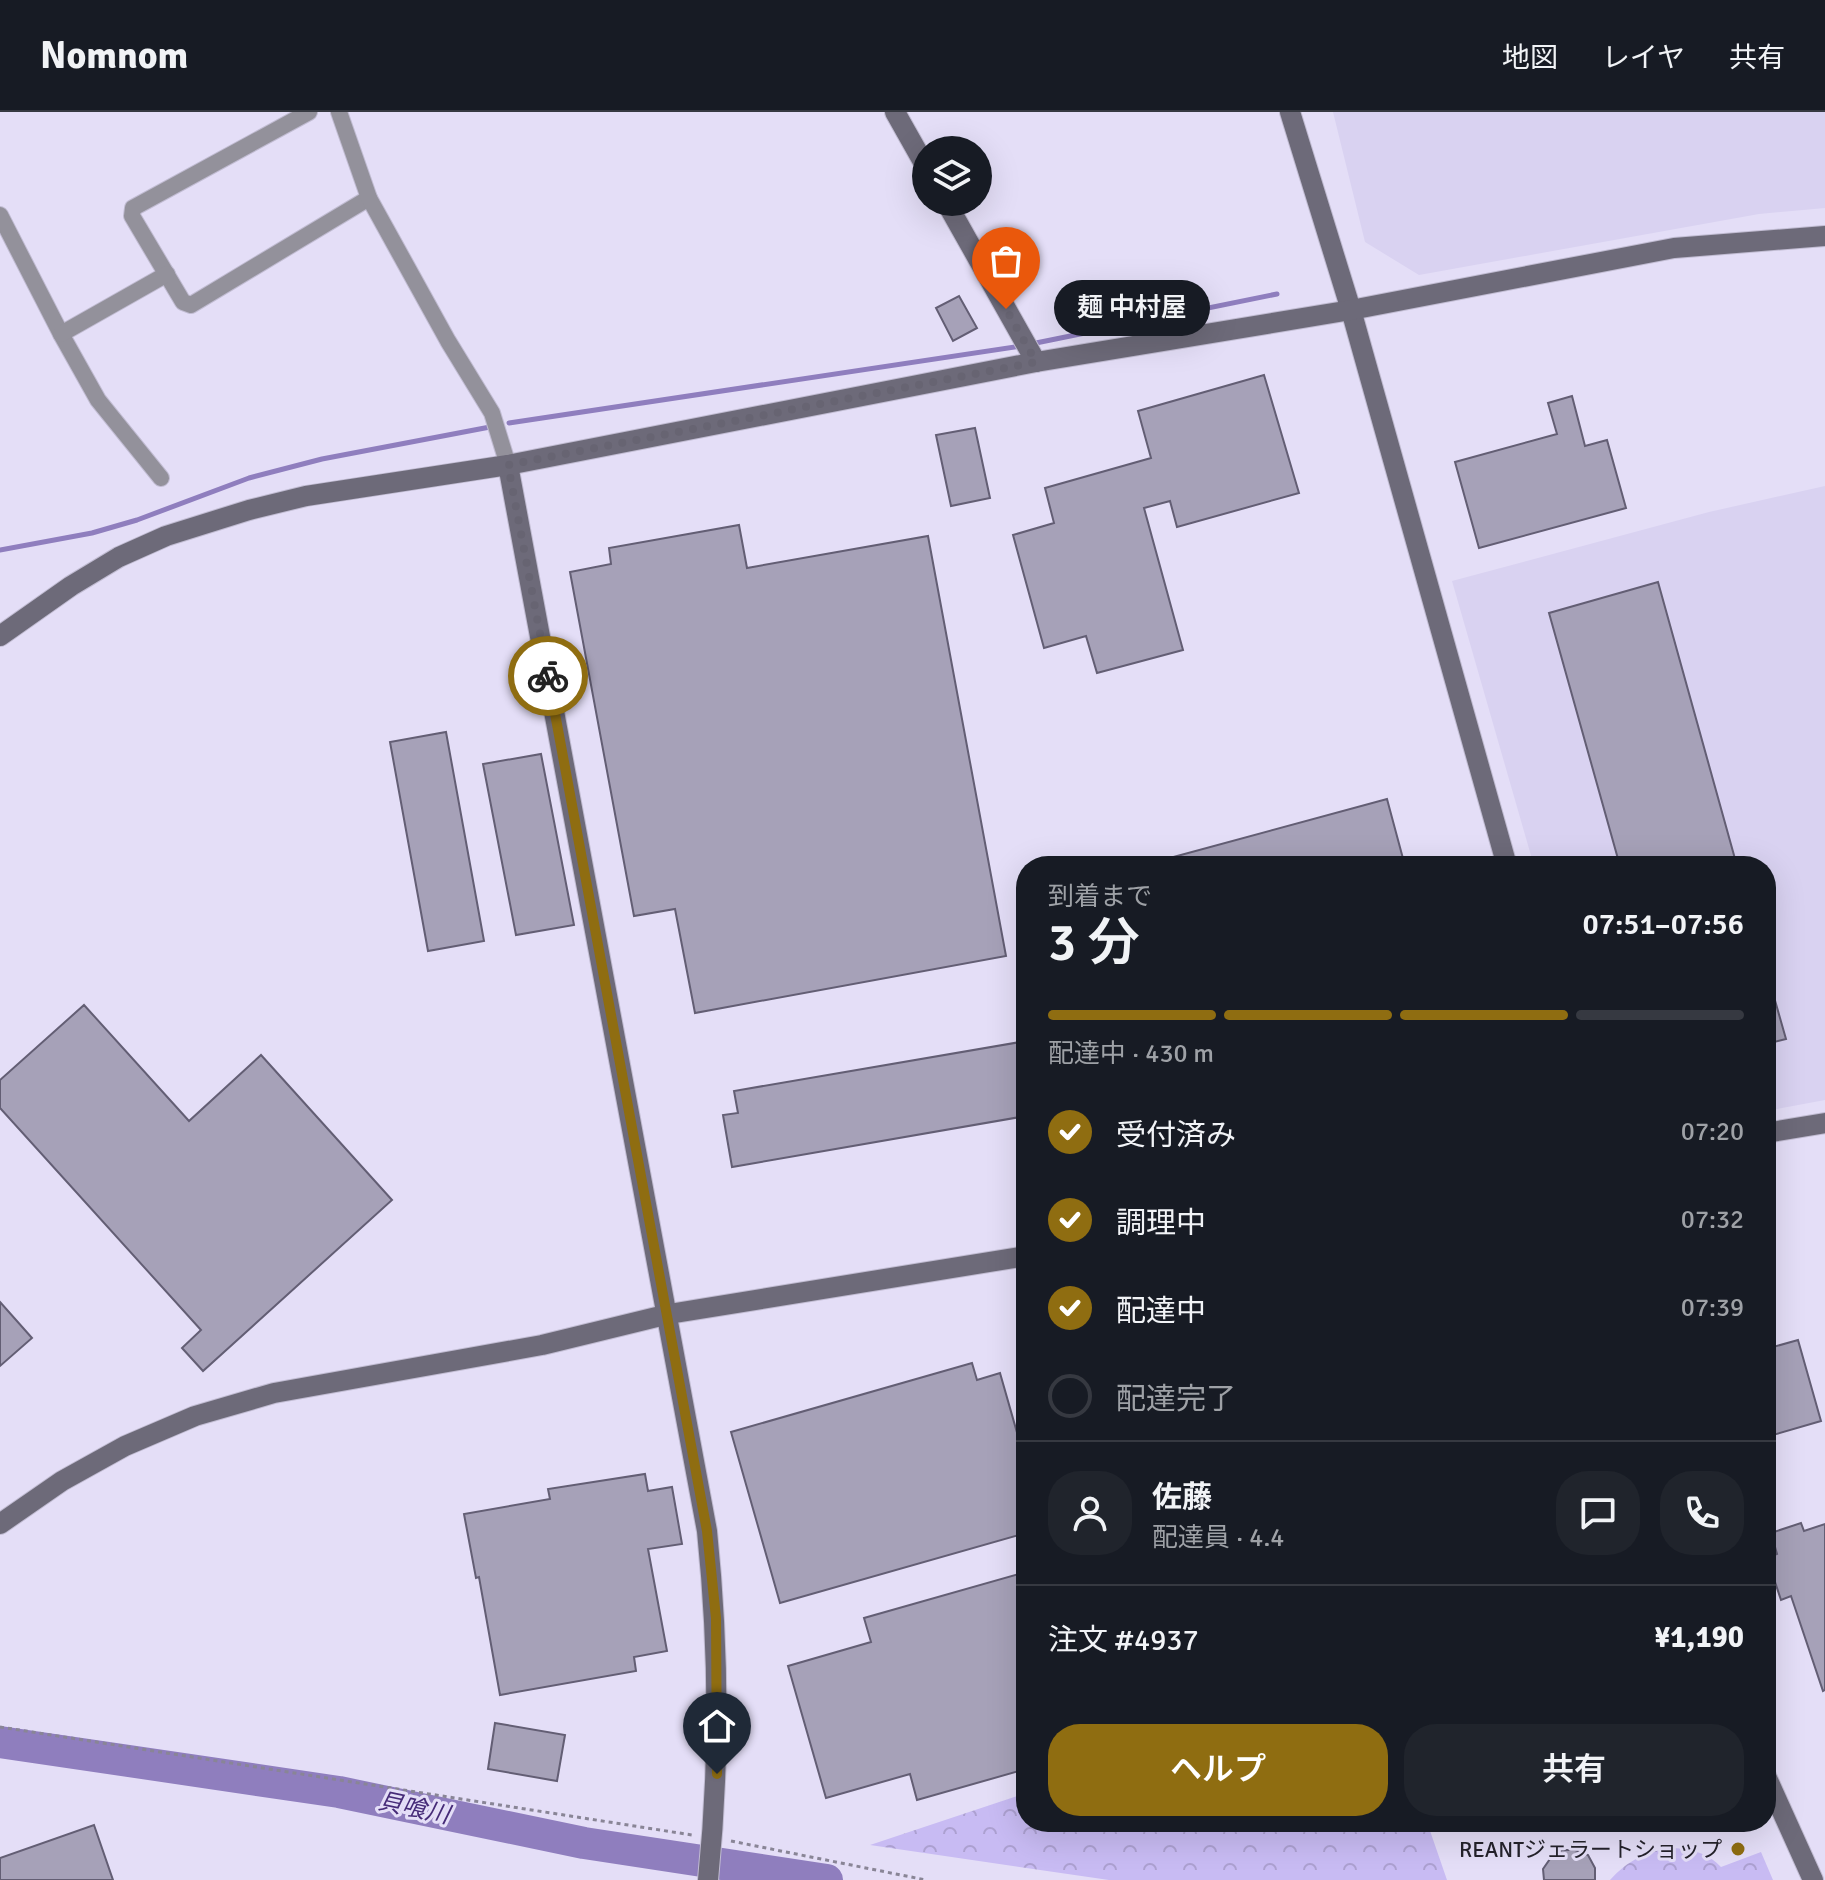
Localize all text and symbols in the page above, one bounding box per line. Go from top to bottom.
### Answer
text: Nomnom [40,32,188,79]
text: 地図 [1502,41,1558,75]
text: レイヤ [1602,41,1685,75]
text: 共有 [1729,41,1785,75]
map controls [912,136,992,216]
button: layers [912,136,992,216]
pin [972,227,1040,309]
icon: bag [984,239,1028,283]
callout: 麺 中村屋 [1054,281,1210,337]
text: 麺 中村屋 [1077,292,1187,324]
courier [508,636,588,716]
icon: bike [526,654,570,698]
text: 到着まで [1048,881,1152,913]
text: 07:51–07:56 [1583,906,1744,943]
text: 3 分 [1048,911,1140,975]
text: 配達中 · 430 m [1048,1038,1214,1070]
icon: check [1048,1110,1092,1154]
text: 07:20 [1681,1116,1744,1148]
text: 受付済み [1116,1117,1236,1154]
icon: check [1048,1198,1092,1242]
text: 07:32 [1681,1204,1744,1236]
text: 調理中 [1116,1205,1206,1242]
icon: check [1048,1286,1092,1330]
text: 07:39 [1681,1292,1744,1324]
text: 配達中 [1116,1293,1206,1330]
text: 配達完了 [1116,1381,1236,1418]
button: person [1048,1471,1132,1555]
button: chat [1556,1471,1640,1555]
button: phone [1660,1471,1744,1555]
text: 佐藤 [1152,1479,1212,1516]
text: 配達員 · 4.4 [1152,1522,1284,1554]
text: ¥1,190 [1654,1619,1744,1656]
text: 注文 #4937 [1048,1622,1199,1659]
pin [683,1692,751,1774]
icon: home [695,1704,739,1748]
button: ヘルプ [1048,1724,1388,1816]
button: 共有 [1404,1724,1744,1816]
water label: 貝喰川 [376,1786,455,1831]
place label: REANTジェラートショップ [1459,1836,1722,1863]
marker: REANTジェラートショップ [1729,1840,1747,1858]

